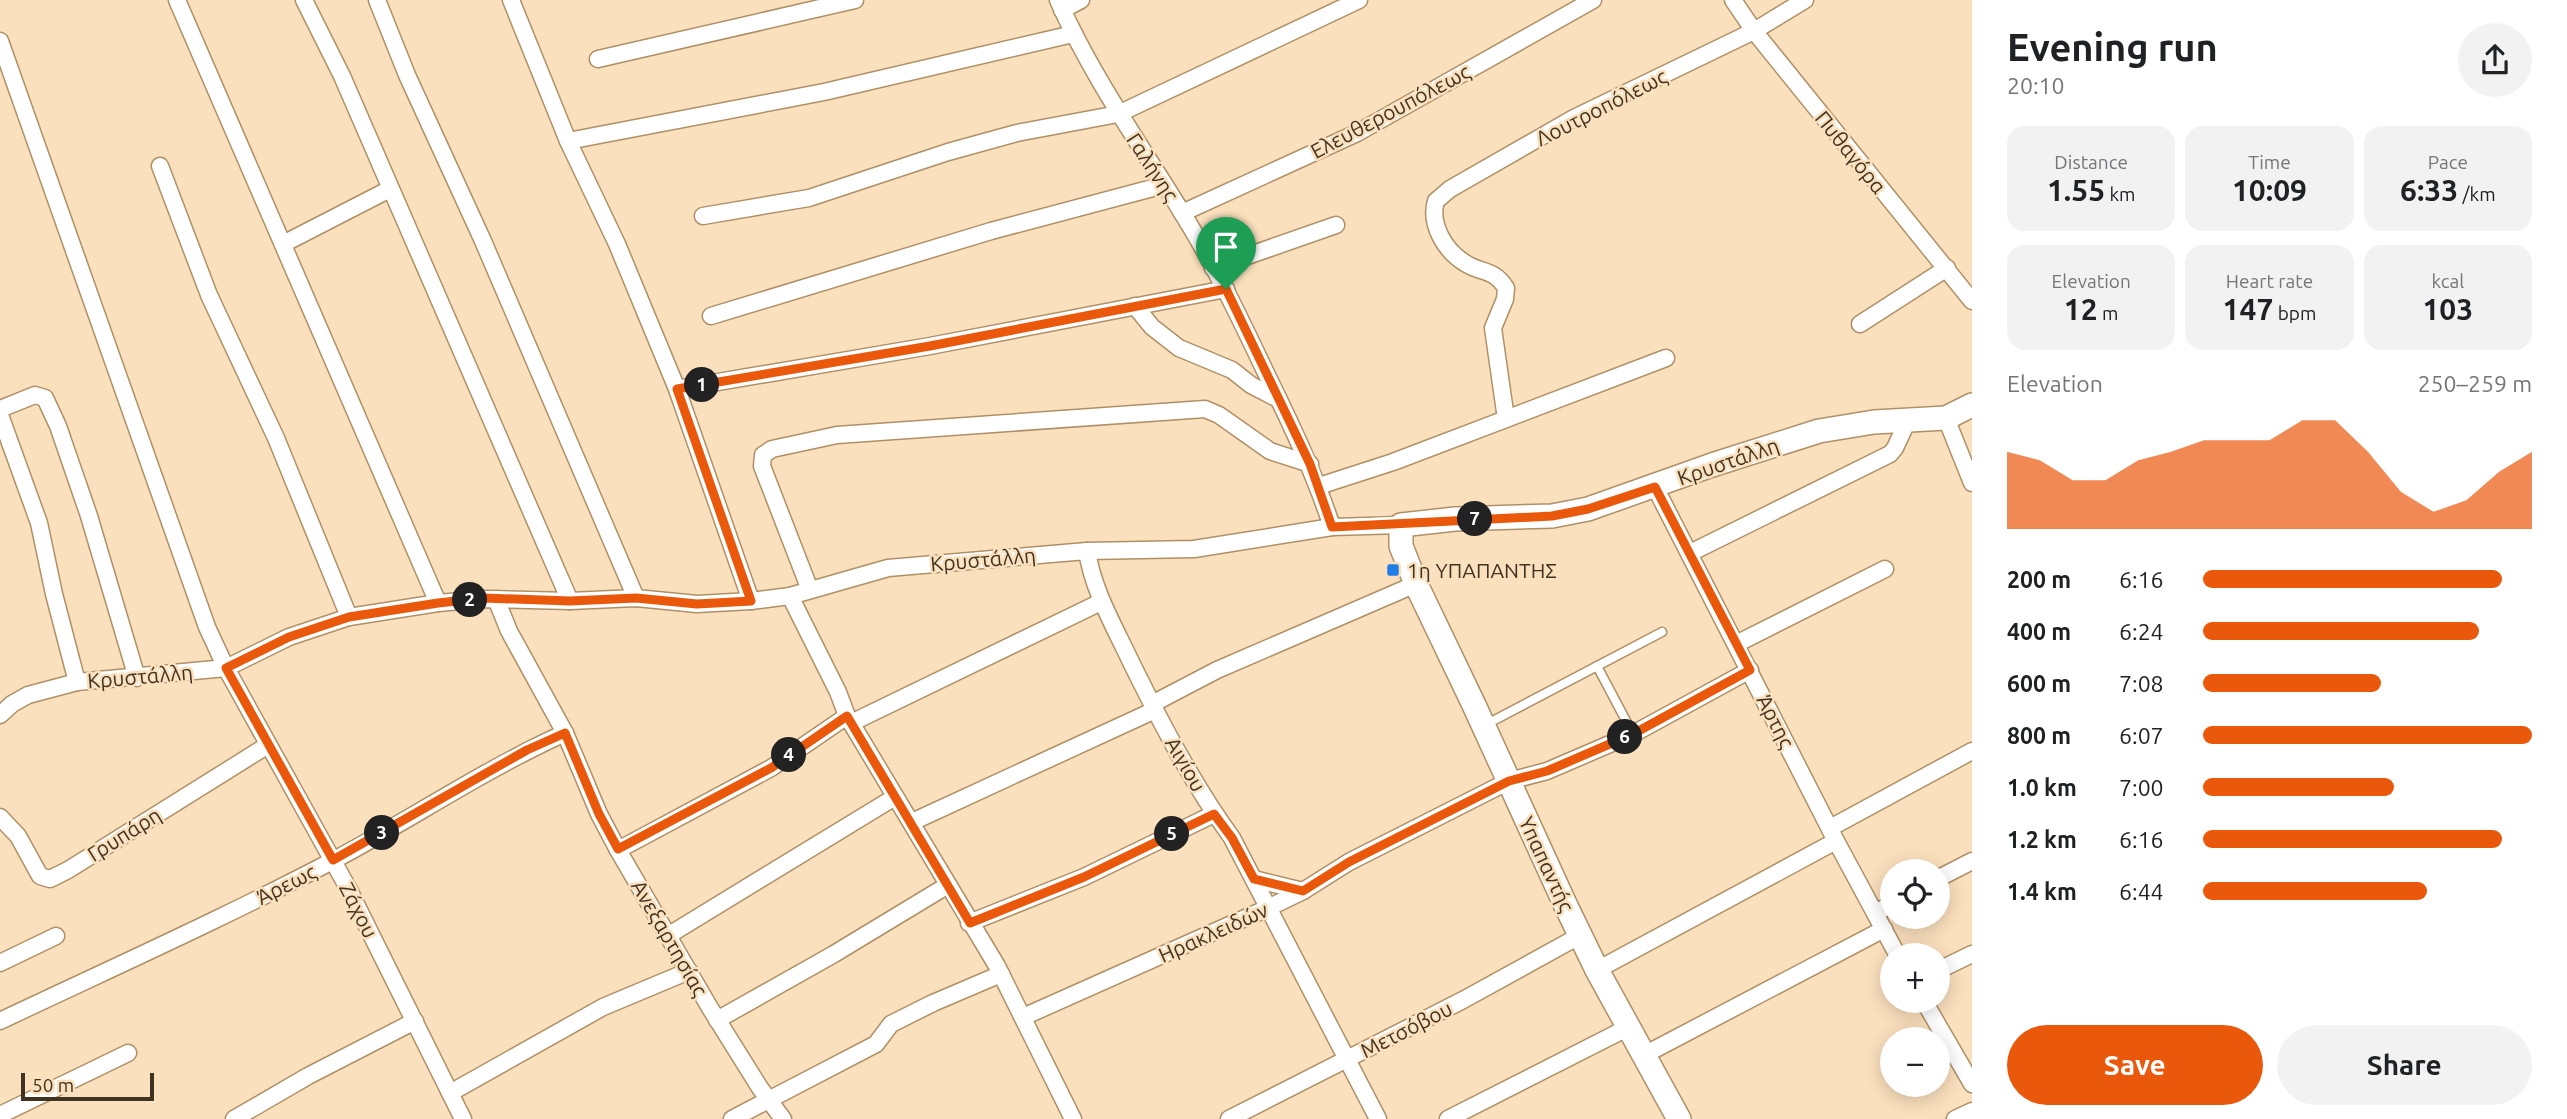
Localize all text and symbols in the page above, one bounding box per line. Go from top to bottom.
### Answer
button: share [2458,23,2532,97]
text: Evening run [2007,26,2218,68]
street label: Ελευθερουπόλεως [1306,59,1474,163]
street label: Λουτροπόλεως [1532,63,1671,150]
text: 20:10 [2007,73,2065,98]
street label: Πυθαγόρα [1811,106,1892,198]
street label: Γαλήνης [1122,128,1184,206]
text: Distance [2054,151,2128,173]
text: Time [2248,151,2291,173]
text: Pace [2428,151,2468,173]
text: 1.55 [2047,173,2105,207]
text: 10:09 [2232,173,2307,207]
text: 6:33 [2400,173,2458,207]
text: km [2105,183,2135,205]
text: /km [2458,183,2496,205]
pin [1196,217,1256,289]
icon: arrive [1207,228,1245,266]
text: Elevation [2052,270,2131,292]
text: Heart rate [2226,270,2313,292]
text: kcal [2431,270,2464,292]
text: 12 [2064,292,2098,326]
text: 147 [2223,292,2273,326]
text: 103 [2422,292,2473,326]
text: m [2098,302,2118,324]
text: bpm [2273,302,2316,324]
pin: 1 [684,368,720,402]
text: Elevation [2007,371,2103,396]
text: 250–259 m [2418,371,2532,396]
text: 1 [696,373,707,395]
street label: Κρυστάλλη [1674,432,1782,490]
pin: 7 [1458,502,1492,536]
text: 7 [1469,507,1480,529]
street label: Κρυστάλλη [929,542,1037,576]
place label: 1η ΥΠΑΠΑΝΤΗΣ [1407,558,1557,582]
marker: 1η ΥΠΑΠΑΝΤΗΣ [1385,562,1401,578]
text: 200 m [2007,567,2071,592]
text: 6:16 [2119,567,2164,592]
pin: 2 [452,582,488,618]
text: 2 [464,588,475,610]
text: 400 m [2007,619,2071,644]
text: 6:24 [2119,619,2164,644]
street label: Κρυστάλλη [86,659,194,693]
text: 600 m [2007,671,2071,696]
text: 7:08 [2119,671,2164,696]
street label: Άρτης [1752,690,1800,752]
pin: 6 [1608,720,1642,754]
text: 800 m [2007,723,2071,748]
text: 6:07 [2119,723,2164,748]
text: 6 [1619,725,1630,747]
street label: Αιγίου [1161,732,1211,796]
pin: 4 [772,738,806,772]
text: 4 [783,743,794,765]
text: 1.0 km [2007,775,2077,800]
text: 7:00 [2119,775,2164,800]
street label: Γρυπάρη [83,802,165,866]
street label: Υπαπαντής [1515,813,1580,916]
pin: 3 [364,816,400,850]
pin: 5 [1154,816,1190,852]
text: 3 [376,821,387,843]
text: 5 [1166,822,1177,844]
text: 1.2 km [2007,827,2077,852]
text: 6:16 [2119,827,2164,852]
street label: Άρεως [252,859,320,909]
map controls [1880,859,1950,1097]
button: locate [1880,859,1950,929]
street label: Ανεξαρτησίας [626,876,713,1001]
street label: Ζάχου [335,878,383,942]
text: 1.4 km [2007,879,2077,904]
text: 6:44 [2119,879,2164,904]
street label: Ηρακλειδών [1155,897,1271,967]
button: + [1880,943,1950,1013]
street label: Μετσόβου [1356,996,1456,1062]
button: Save [2007,1025,2263,1105]
button: Share [2277,1025,2532,1105]
button: − [1880,1027,1950,1097]
scale bar [21,1070,154,1102]
text: 50 m [32,1074,74,1096]

